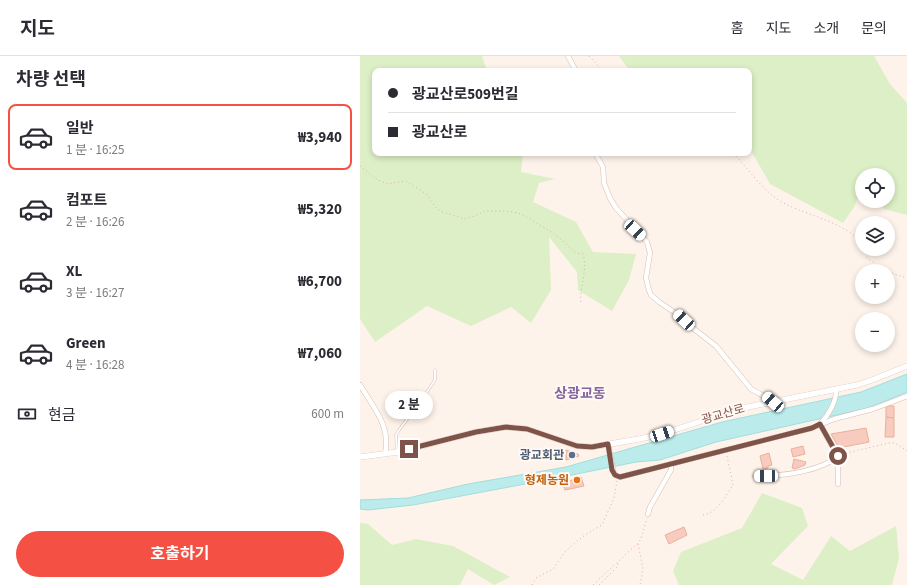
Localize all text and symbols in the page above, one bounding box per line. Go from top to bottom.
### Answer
text: 지도 [20,16,55,43]
text: 홈 [731,19,744,39]
text: 지도 [766,19,791,39]
text: 소개 [813,19,839,39]
text: 문의 [861,19,887,39]
text: 차량 선택 [16,67,86,92]
text: 광교산로509번길 [412,84,519,105]
text: 일반 [66,118,94,139]
icon: car [18,119,54,155]
text: 광교산로 [412,122,467,143]
text: ₩3,940 [298,127,342,148]
text: 1 분 · 16:25 [66,141,125,159]
map controls [855,168,895,352]
button: locate [855,168,895,208]
text: 컴포트 [66,190,107,211]
icon: car [18,191,54,227]
text: ₩5,320 [298,199,342,220]
text: 2 분 · 16:26 [66,213,125,231]
button: layers [855,216,895,256]
car [622,217,648,243]
text: XL [66,261,82,282]
icon: car [18,263,54,299]
button: + [855,264,895,304]
text: ₩6,700 [298,271,342,292]
text: 3 분 · 16:27 [66,284,125,302]
car [671,307,697,333]
button: − [855,312,895,352]
text: Green [66,333,106,354]
icon: car [18,335,54,371]
text: ₩7,060 [298,343,342,364]
text: 4 분 · 16:28 [66,356,125,374]
district label: 상광교동 [554,384,606,404]
car [760,390,786,414]
callout: 2 분 [385,391,433,419]
text: 2 분 [398,396,420,414]
street label: 광교산로 [700,400,747,429]
icon: cash [16,403,38,425]
text: 현금 [48,405,76,426]
text: 600 m [311,405,344,423]
car [649,425,675,443]
route end [400,440,418,458]
place label: 광교회관 [520,447,564,464]
route start [829,447,847,465]
marker: 광교회관 [567,450,577,460]
car [754,470,778,482]
place label: 형제농원 [525,472,569,489]
marker: 형제농원 [572,475,582,485]
button: 호출하기 [16,531,344,577]

